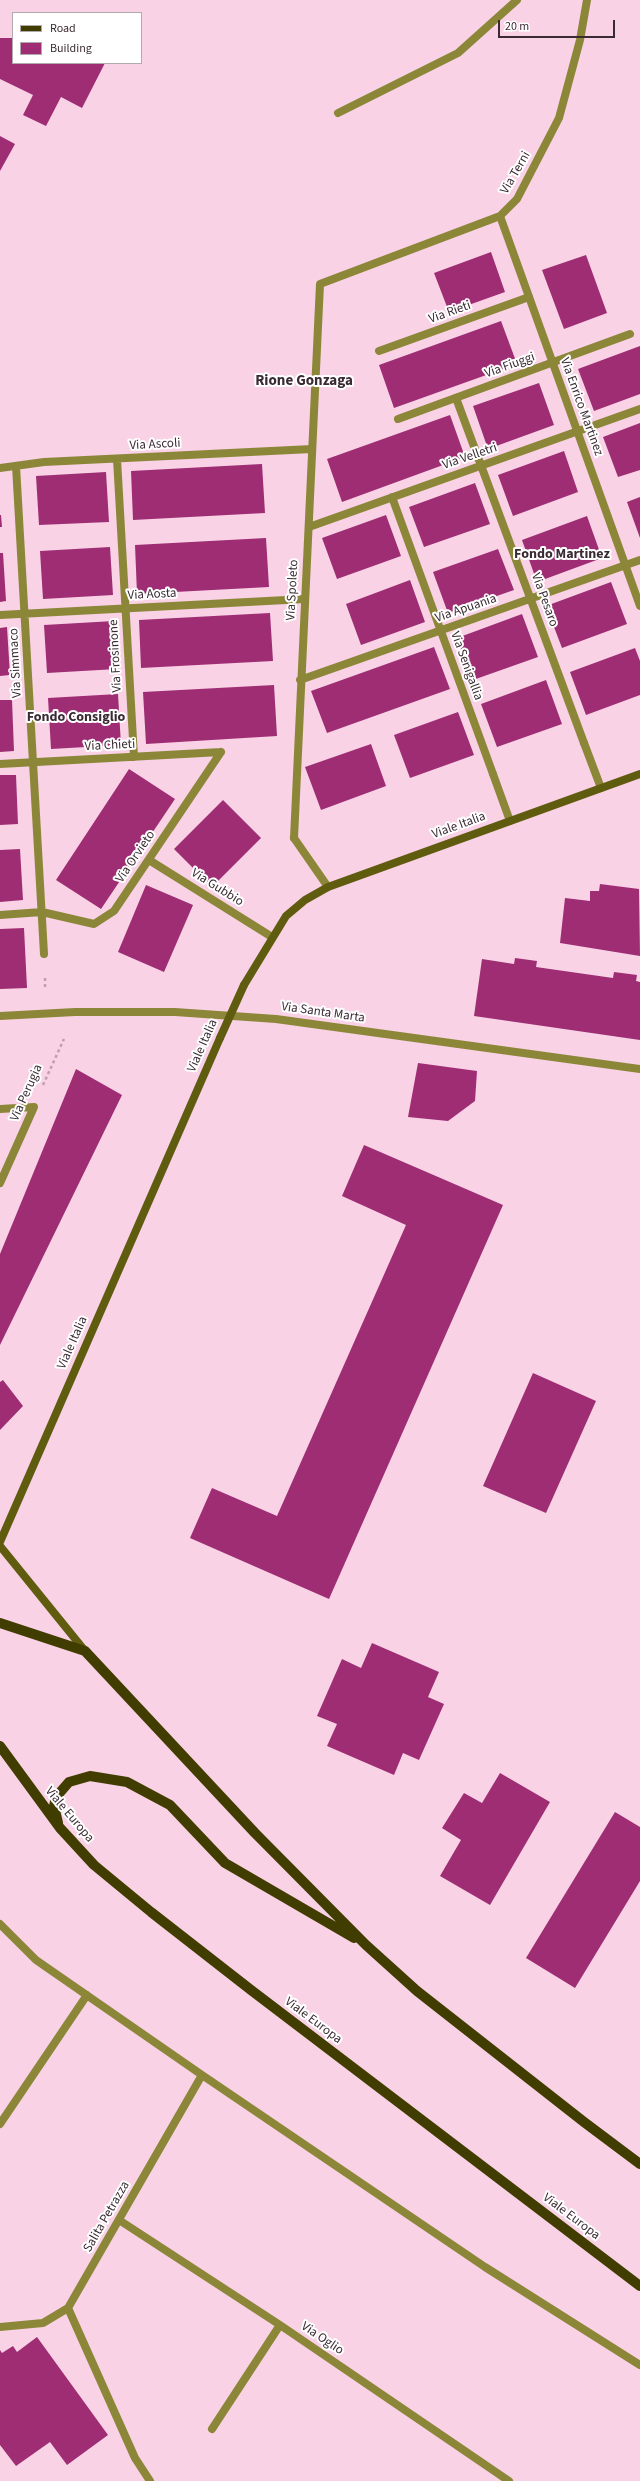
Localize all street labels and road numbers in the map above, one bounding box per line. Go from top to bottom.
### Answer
street label: Via Terni [498,149,534,197]
street label: Via Rieti [427,298,473,328]
street label: Via Fiuggi [483,350,537,382]
street label: Via Enrico Martinez [556,356,606,458]
street label: Via Ascoli [129,436,181,454]
street label: Via Velletri [440,440,500,474]
street label: Via Spoleto [284,559,302,621]
street label: Via Pesaro [527,571,561,629]
street label: Via Aosta [127,586,177,604]
street label: Via Apuania [433,591,499,627]
street label: Via Frosinone [106,619,126,693]
street label: Via Simmaco [6,628,26,698]
street label: Via Senigallia [446,629,486,703]
street label: Via Chieti [84,737,136,755]
street label: Viale Italia [430,809,488,843]
street label: Via Orvieto [113,828,159,886]
street label: Via Gubbio [188,866,246,910]
street label: Via Santa Marta [280,999,366,1027]
street label: Viale Italia [184,1017,222,1075]
street label: Via Perugia [8,1062,46,1124]
street label: Viale Italia [54,1314,92,1372]
street label: Viale Europa [41,1784,97,1846]
street label: Viale Europa [281,1994,345,2048]
street label: Salita Petrazza [80,2179,134,2255]
street label: Viale Europa [539,2190,603,2244]
street label: Via Oglio [298,2319,346,2359]

